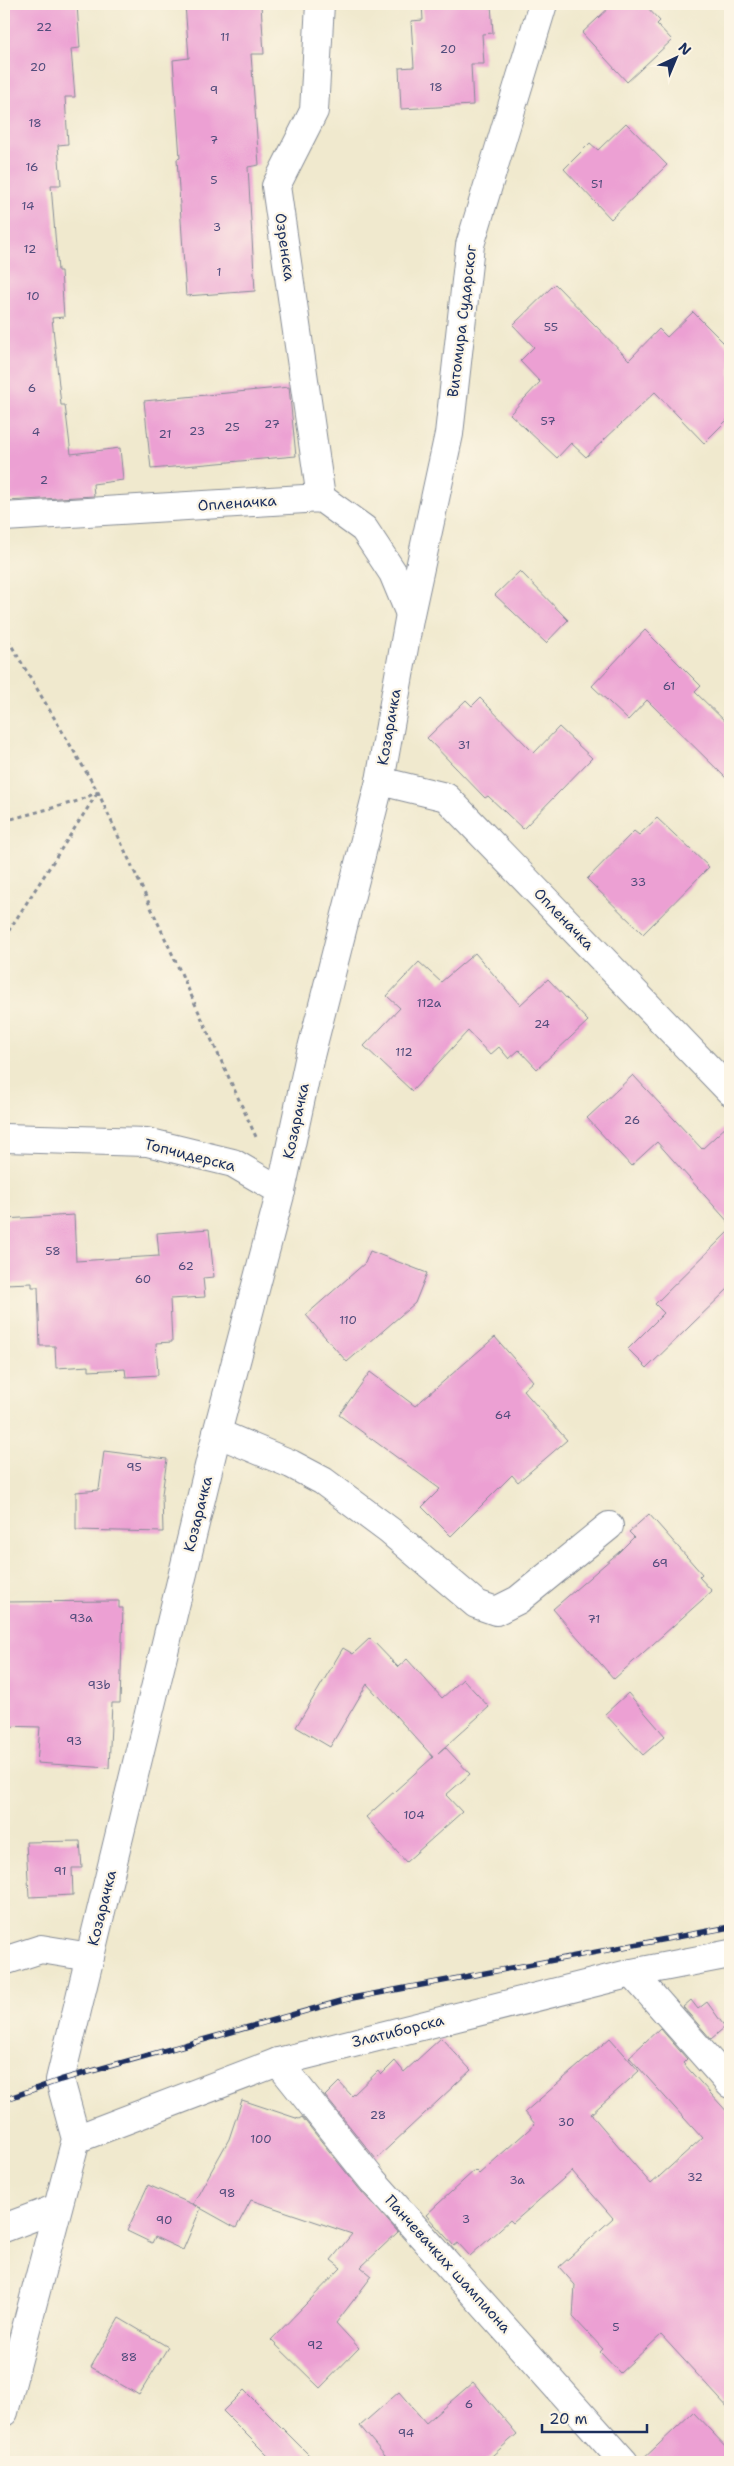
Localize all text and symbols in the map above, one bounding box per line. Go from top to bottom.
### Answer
house number: 22 [36,19,52,35]
house number: 11 [220,29,230,45]
north arrow [652,32,702,82]
text: N [675,38,695,59]
house number: 20 [440,41,456,57]
house number: 20 [30,59,46,75]
house number: 18 [429,79,443,95]
house number: 9 [210,82,218,98]
house number: 18 [28,115,42,131]
house number: 7 [210,132,218,148]
house number: 16 [25,159,39,175]
house number: 5 [210,172,218,188]
house number: 51 [591,176,603,192]
house number: 14 [22,198,34,214]
street label: Озренска [270,212,300,283]
house number: 3 [213,219,221,235]
house number: 12 [24,241,36,257]
street label: Витомира Сударског [443,243,481,398]
house number: 1 [216,264,222,280]
house number: 10 [26,288,40,304]
house number: 55 [544,319,558,335]
house number: 6 [28,380,36,396]
house number: 57 [540,413,556,429]
house number: 27 [264,416,280,432]
house number: 25 [224,419,240,435]
house number: 23 [189,423,205,439]
house number: 4 [32,424,40,440]
house number: 21 [159,426,171,442]
house number: 2 [40,472,48,488]
street label: Опленачка [197,490,278,516]
house number: 61 [663,678,675,694]
street label: Козарачка [372,687,406,767]
house number: 31 [458,737,470,753]
house number: 33 [630,874,646,890]
street label: Опленачка [529,884,599,955]
house number: 112a [417,995,442,1011]
house number: 24 [534,1016,550,1032]
house number: 112 [395,1044,413,1060]
street label: Козарачка [278,1080,314,1161]
house number: 26 [624,1112,640,1128]
street label: Топчидерска [142,1134,238,1176]
house number: 58 [45,1243,61,1259]
house number: 62 [178,1258,194,1274]
house number: 60 [135,1271,151,1287]
house number: 110 [339,1312,357,1328]
house number: 64 [495,1407,511,1423]
house number: 95 [126,1459,142,1475]
street label: Козарачка [179,1473,217,1554]
house number: 69 [652,1555,668,1571]
house number: 93a [69,1610,93,1626]
house number: 71 [588,1611,600,1627]
house number: 93b [87,1677,111,1693]
house number: 93 [66,1733,82,1749]
house number: 104 [403,1807,425,1823]
house number: 91 [53,1863,67,1879]
street label: Козарачка [83,1867,121,1948]
street label: Златиборска [350,2010,447,2052]
house number: 28 [370,2107,386,2123]
house number: 30 [558,2114,574,2130]
house number: 100 [250,2131,272,2147]
house number: 32 [687,2169,703,2185]
house number: 3a [509,2172,525,2188]
house number: 98 [219,2185,235,2201]
street label: Панчевачких шампиона [381,2191,516,2338]
house number: 3 [462,2211,470,2227]
house number: 90 [156,2212,172,2228]
house number: 5 [612,2319,620,2335]
house number: 92 [307,2337,323,2353]
house number: 88 [121,2349,137,2365]
house number: 6 [465,2396,473,2412]
scale bar [542,2401,646,2433]
text: 20 m [549,2409,588,2429]
house number: 94 [398,2425,414,2441]

